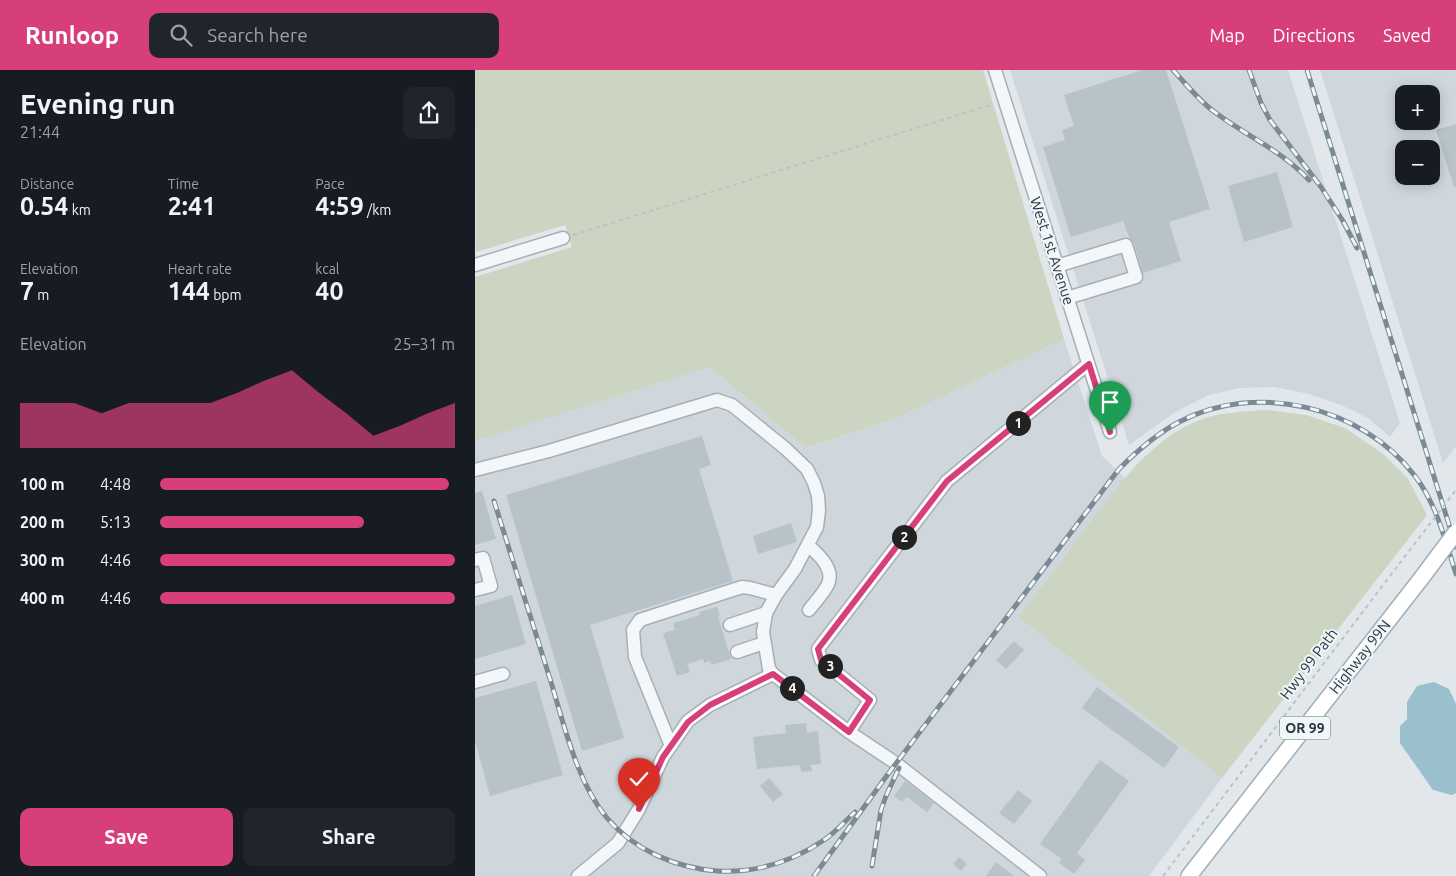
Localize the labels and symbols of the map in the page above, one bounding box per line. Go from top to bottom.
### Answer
street label: West 1st Avenue [1027,195,1078,307]
pin [1089,381,1131,432]
pin: 1 [1005,410,1031,436]
pin: 2 [891,524,917,550]
street label: Highway 99N [1326,616,1394,697]
street label: Hwy 99 Path [1276,625,1341,703]
pin: 3 [817,654,843,678]
pin: 4 [779,676,805,700]
road number: OR 99 [1280,716,1330,740]
pin [618,758,660,809]

